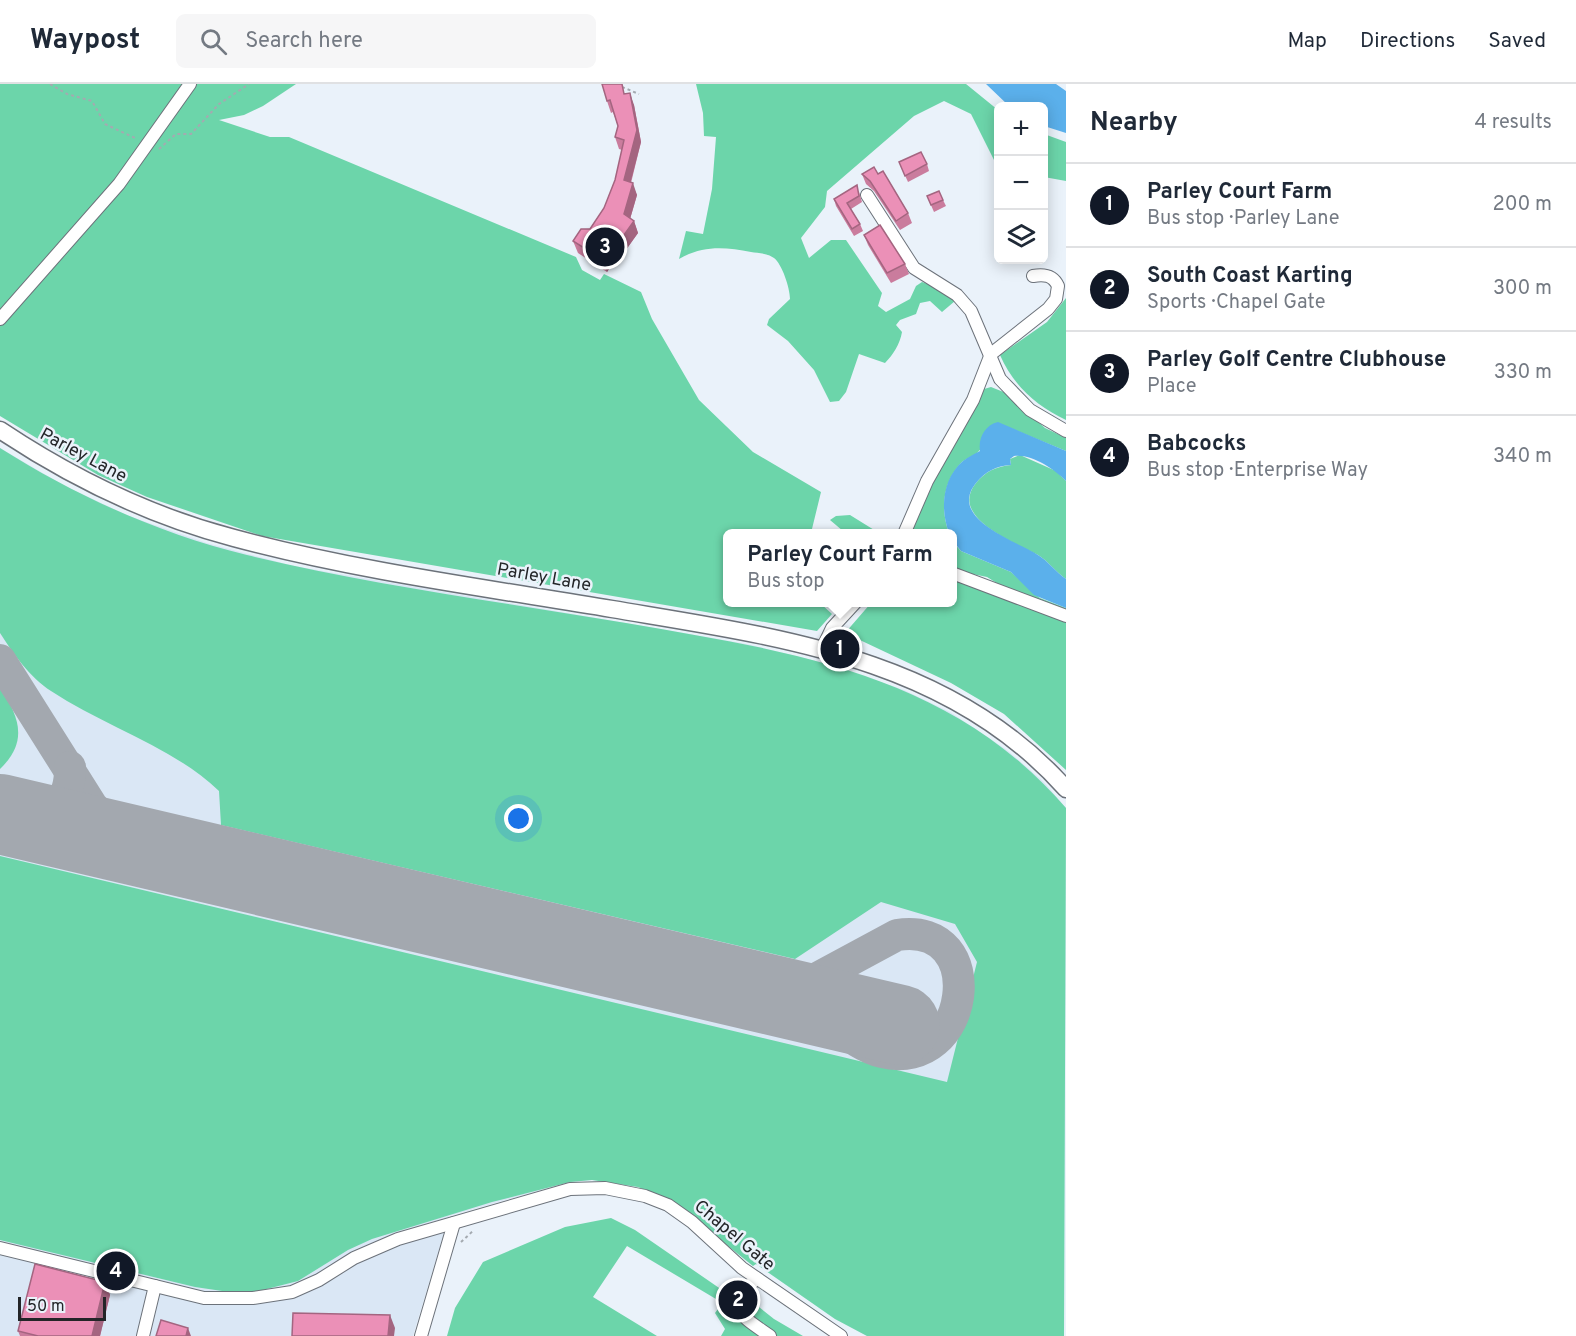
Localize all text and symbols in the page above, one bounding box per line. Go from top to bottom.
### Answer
search box [176,14,596,68]
text: Waypost [30,23,140,59]
icon: search [197,25,230,58]
text: Search here [245,28,363,55]
text: Map [1287,28,1327,55]
text: Directions [1360,28,1455,55]
text: Saved [1488,28,1546,55]
map controls [994,102,1048,264]
button: + [994,102,1048,156]
text: Nearby [1090,107,1178,140]
text: 4 results [1475,110,1552,136]
button: − [994,156,1048,210]
text: Parley Court Farm [1147,179,1332,206]
text: 1 [1106,192,1114,218]
text: 200 m [1493,192,1552,218]
text: Bus stop · Parley Lane [1147,206,1340,232]
button: layers [994,210,1048,264]
pin: 3 [586,224,624,270]
text: South Coast Karting [1147,263,1353,290]
text: 2 [1103,276,1116,302]
text: 300 m [1493,276,1552,302]
text: Sports · Chapel Gate [1147,290,1325,316]
text: Parley Golf Centre Clubhouse [1147,347,1446,374]
text: 3 [1104,360,1116,386]
text: 330 m [1494,360,1552,386]
text: Place [1147,374,1197,400]
street label: Parley Lane [36,423,130,489]
text: Babcocks [1147,431,1246,458]
text: 4 [1103,444,1116,470]
text: 340 m [1493,444,1552,470]
text: Bus stop · Enterprise Way [1147,458,1368,484]
popup [723,529,957,607]
text: Parley Court Farm [747,542,933,569]
street label: Parley Lane [495,558,593,598]
text: Bus stop [747,569,825,595]
pin: 1 [820,626,860,672]
your location [504,804,533,833]
street label: Chapel Gate [689,1196,779,1276]
pin: 4 [96,1248,136,1294]
pin: 2 [718,1278,758,1322]
scale bar [18,1294,106,1322]
text: 50 m [27,1297,65,1317]

